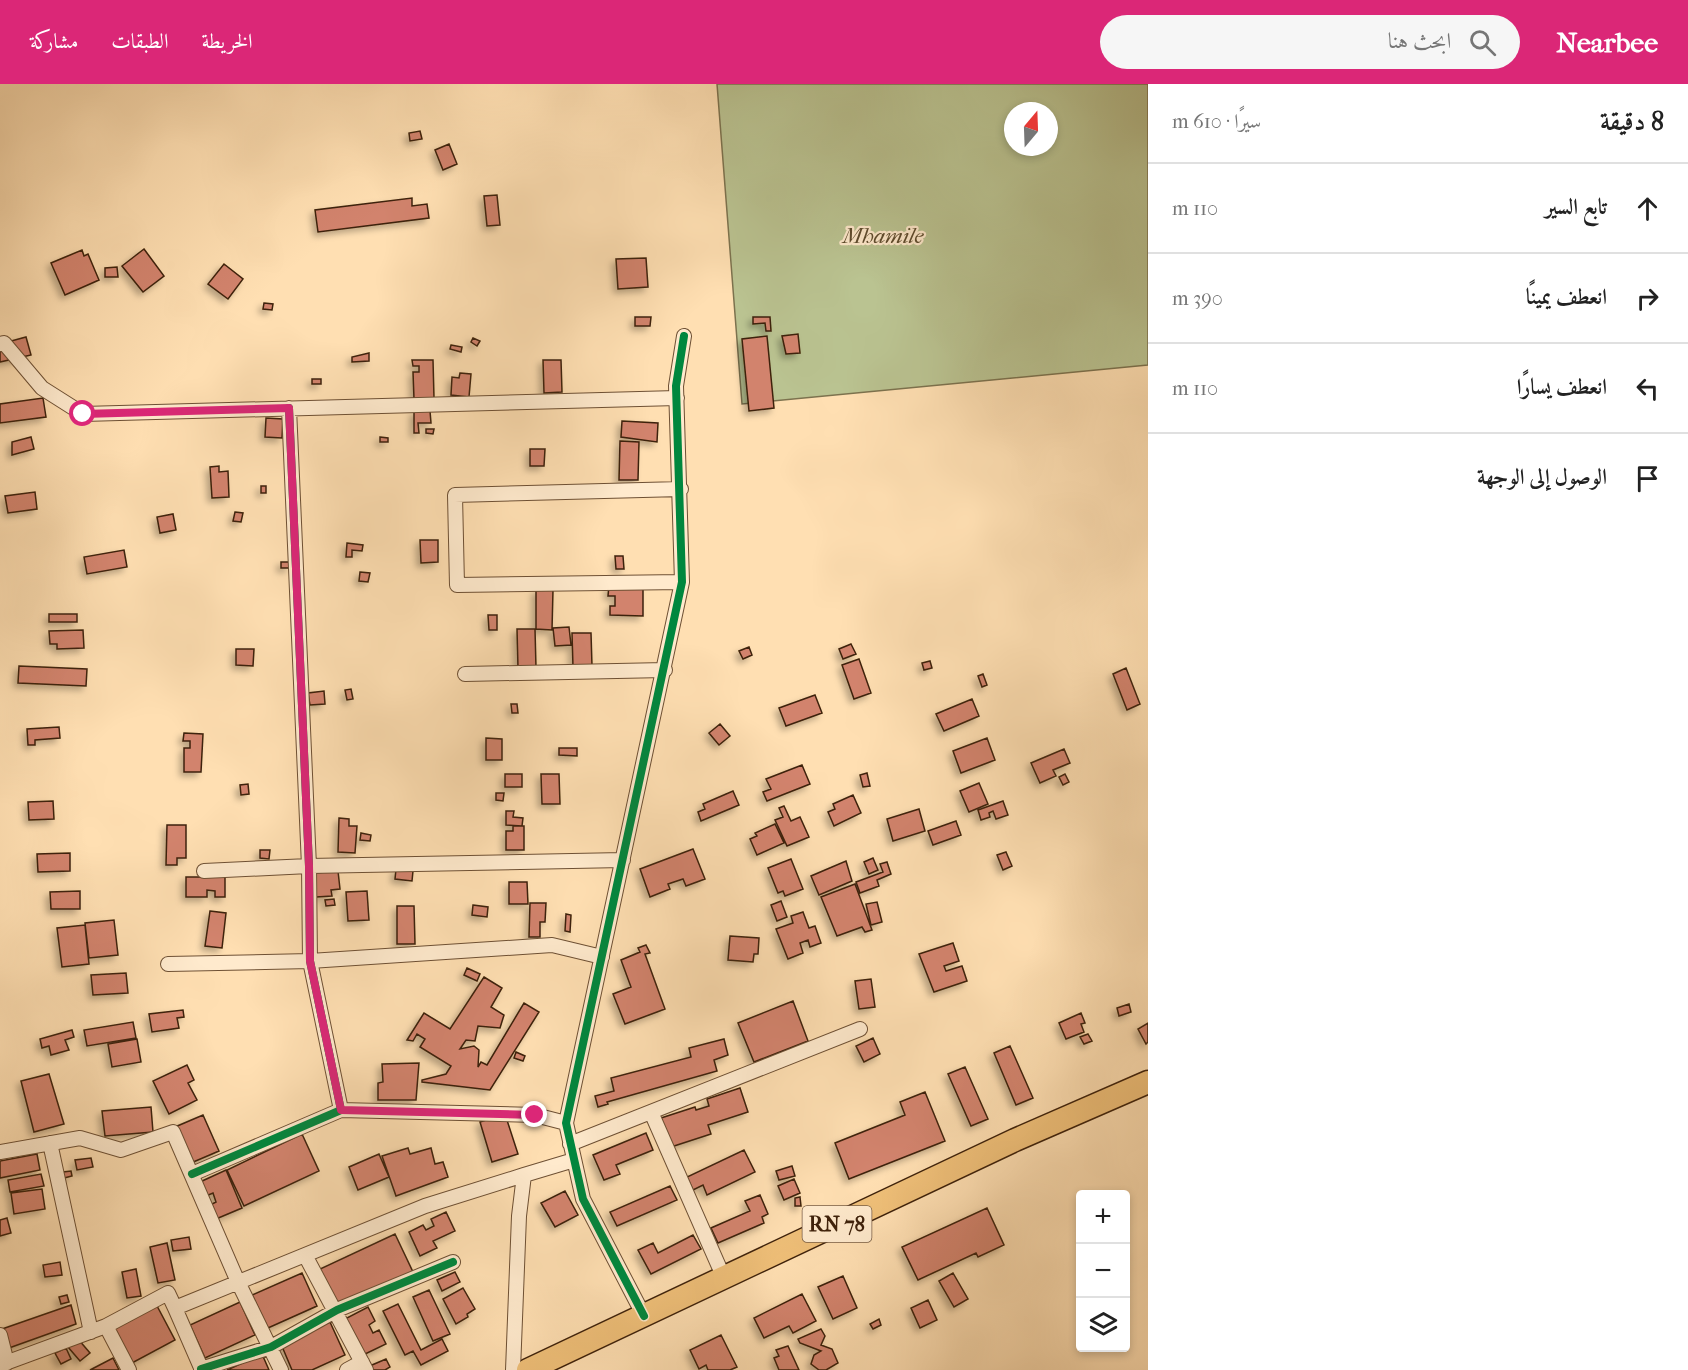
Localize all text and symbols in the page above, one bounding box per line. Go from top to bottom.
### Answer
search box [1100,15,1520,69]
icon: search [1466,26,1499,59]
text: Nearbee [1556,26,1658,59]
text: ابحث هنا [1388,28,1451,54]
text: مشاركة [30,29,78,53]
text: الطبقات [111,29,168,53]
text: الخريطة [201,29,253,53]
north arrow [1004,102,1058,156]
text: 8 دقيقة [1600,106,1664,137]
text: سيرًا · 610 m [1172,110,1261,133]
icon: ahead [1631,192,1664,225]
text: تابع السير [1545,194,1607,220]
text: 110 m [1172,197,1218,220]
park label: Mhamile [841,223,924,249]
icon: right [1631,282,1664,315]
text: انعطف يمينًا [1526,284,1607,310]
text: 390 m [1172,287,1223,310]
icon: left [1631,372,1664,405]
text: انعطف يسارًا [1517,374,1607,400]
text: 110 m [1172,377,1218,400]
route start [69,400,95,426]
icon: arrive [1631,462,1664,495]
text: الوصول إلى الوجهة [1477,464,1607,490]
route end [521,1101,547,1127]
map controls [1076,1190,1130,1352]
button: + [1076,1190,1130,1244]
road number: RN 78 [802,1206,872,1242]
button: − [1076,1244,1130,1298]
button: layers [1076,1298,1130,1352]

